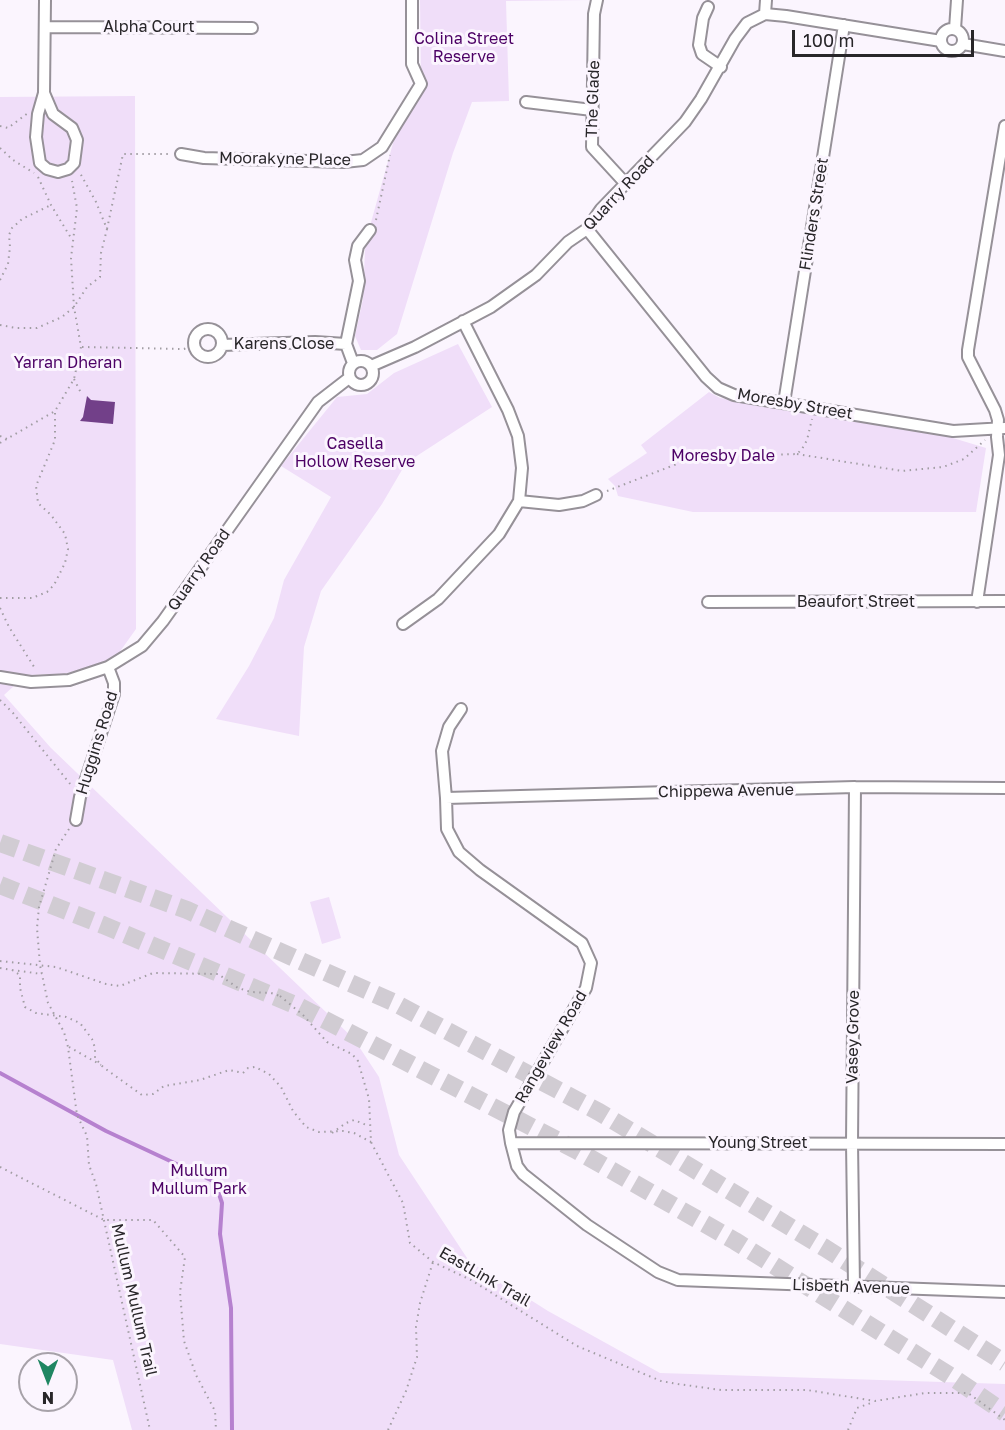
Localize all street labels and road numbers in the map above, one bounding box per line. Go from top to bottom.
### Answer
street label: Alpha Court [103,17,195,37]
street label: The Glade [582,60,604,138]
street label: Moorakyne Place [219,148,351,170]
street label: Quarry Road [579,151,659,235]
street label: Flinders Street [796,156,832,272]
street label: Karens Close [234,334,334,354]
street label: Moresby Street [736,384,854,424]
street label: Quarry Road [164,525,234,615]
street label: Beaufort Street [797,592,915,612]
street label: Huggins Road [72,689,122,797]
street label: Chippewa Avenue [658,780,794,802]
street label: Rangeview Road [511,987,591,1107]
street label: Vasey Grove [843,990,863,1084]
street label: Young Street [708,1133,808,1153]
street label: Mullum Mullum Trail [107,1222,161,1378]
street label: EastLink Trail [436,1243,534,1311]
street label: Lisbeth Avenue [792,1275,910,1299]

